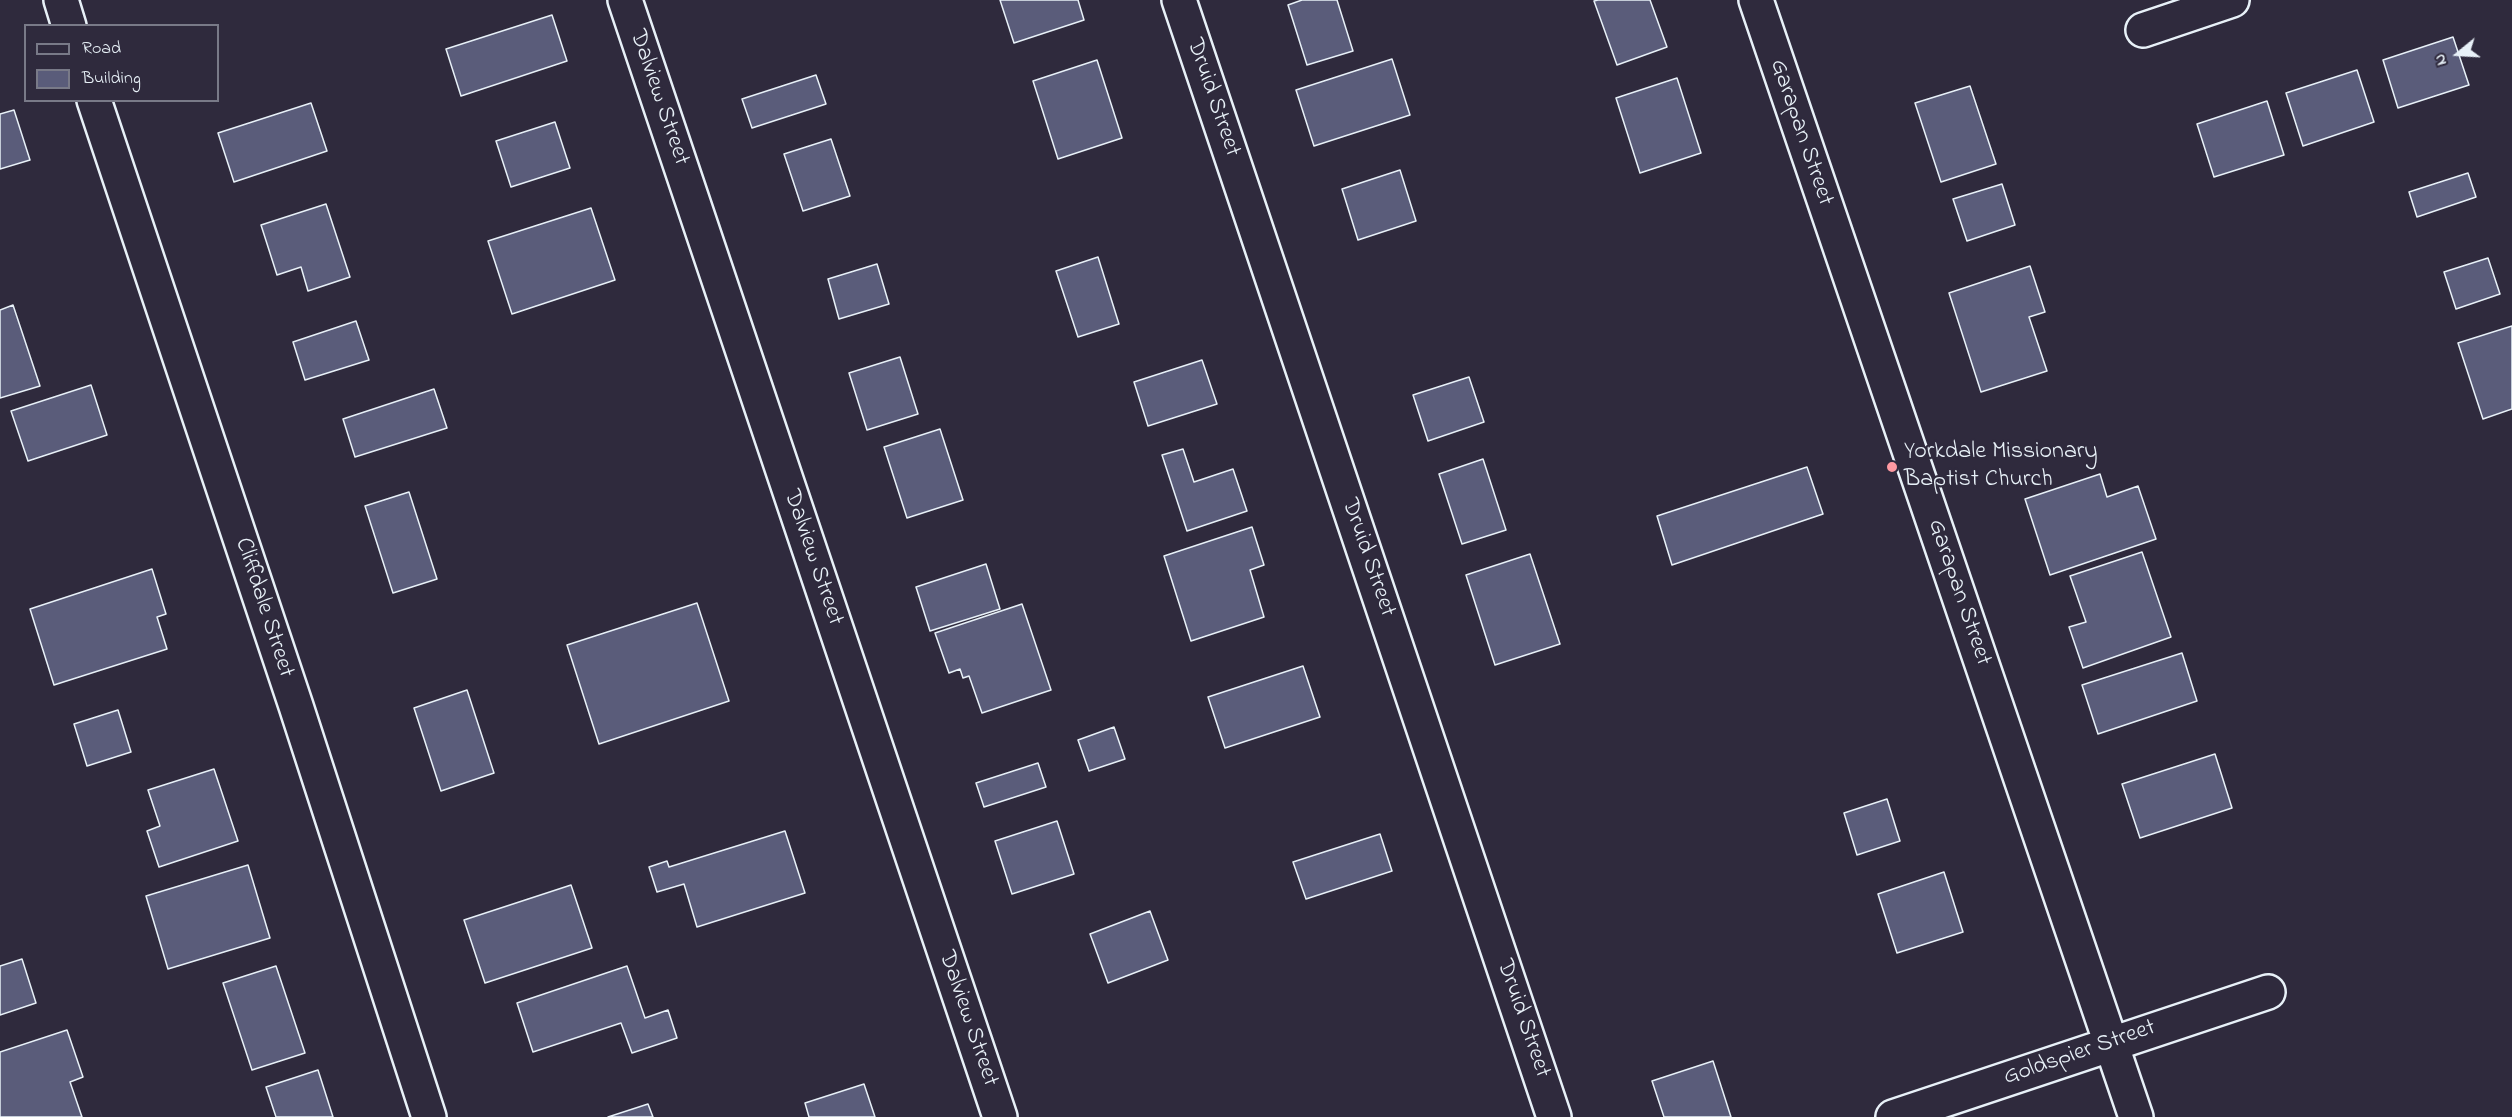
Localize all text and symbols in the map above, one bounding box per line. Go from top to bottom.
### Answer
legend [24,24,219,102]
north arrow [2428,24,2488,84]
street label: Dalview Street [621,27,695,169]
street label: Druid Street [1178,35,1246,161]
text: Road [82,36,121,62]
text: N [2428,51,2454,68]
street label: Garapan Street [1762,56,1838,210]
text: Building [82,66,141,92]
place label: Yorkdale Missionary Baptist Church [1904,439,2098,495]
marker: Yorkdale Missionary Baptist Church [1885,460,1899,474]
street label: Dalview Street [775,487,849,629]
street label: Druid Street [1333,495,1401,621]
street label: Garapan Street [1920,516,1996,670]
street label: Cliffdale Street [227,535,299,681]
street label: Dalview Street [930,948,1004,1090]
street label: Druid Street [1488,956,1556,1082]
street label: Goldspier Street [2000,1015,2160,1093]

